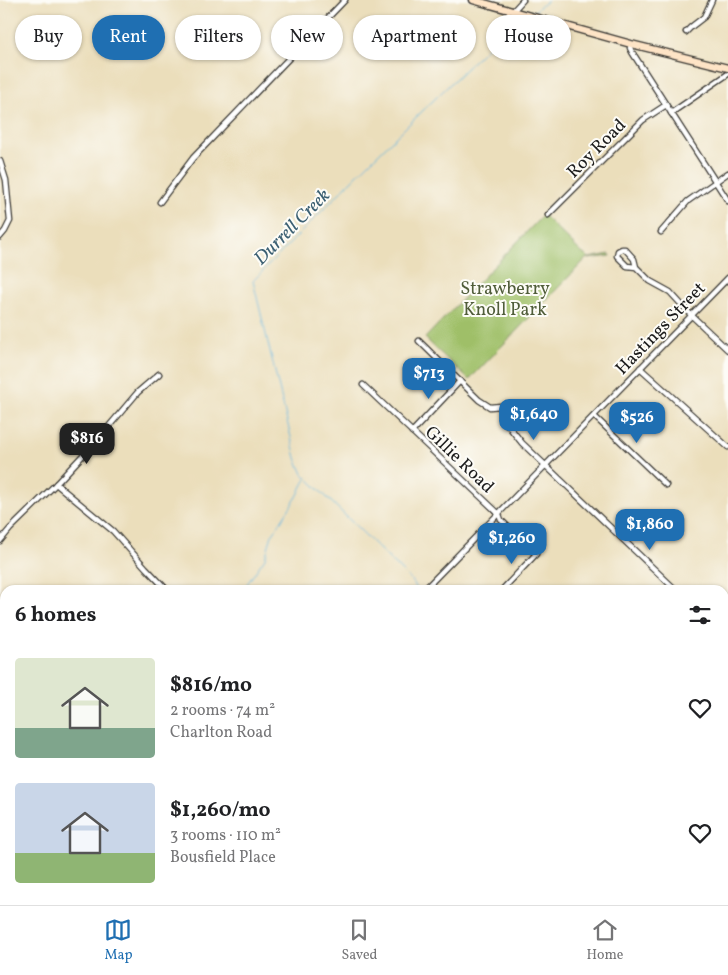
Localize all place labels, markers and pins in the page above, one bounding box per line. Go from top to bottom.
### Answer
pin: $713 [399,358,459,400]
pin: $1,640 [493,398,575,441]
pin: $526 [607,402,667,444]
pin: $816 [57,422,117,465]
pin: $1,860 [609,508,691,551]
pin: $1,260 [471,522,553,565]

